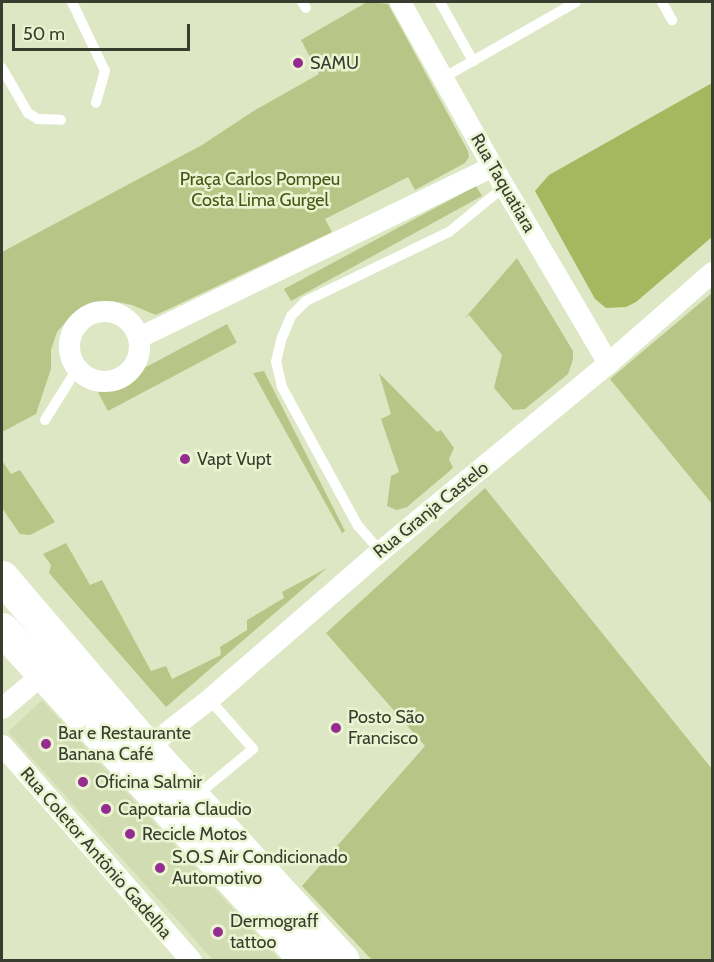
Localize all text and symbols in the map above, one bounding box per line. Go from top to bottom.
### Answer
scale bar [15,12,194,50]
text: 50 m [23,23,65,45]
place label: SAMU [310,52,359,74]
marker: SAMU [291,56,305,70]
street label: Rua Taquatiara [466,130,540,236]
park label: Praça Carlos Pompeu Costa Lima Gurgel [180,169,340,212]
place label: Vapt Vupt [197,448,272,470]
marker: Vapt Vupt [178,452,192,466]
street label: Rua Granja Castelo [369,457,493,563]
place label: Posto São Francisco [348,707,424,750]
marker: Posto São Francisco [329,721,343,735]
place label: Bar e Restaurante Banana Café [58,723,191,766]
marker: Bar e Restaurante Banana Café [39,737,53,751]
street label: Rua Coletor Antônio Gadelha [16,763,176,943]
place label: Oficina Salmir [95,771,202,793]
marker: Oficina Salmir [76,775,90,789]
place label: Capotaria Claudio [118,798,252,820]
marker: Capotaria Claudio [99,802,113,816]
place label: Recicle Motos [142,823,247,845]
marker: Recicle Motos [123,827,137,841]
place label: S.O.S Air Condicionado Automotivo [172,847,348,890]
marker: S.O.S Air Condicionado Automotivo [153,861,167,875]
place label: Dermograff tattoo [230,911,319,954]
marker: Dermograff tattoo [211,925,225,939]

